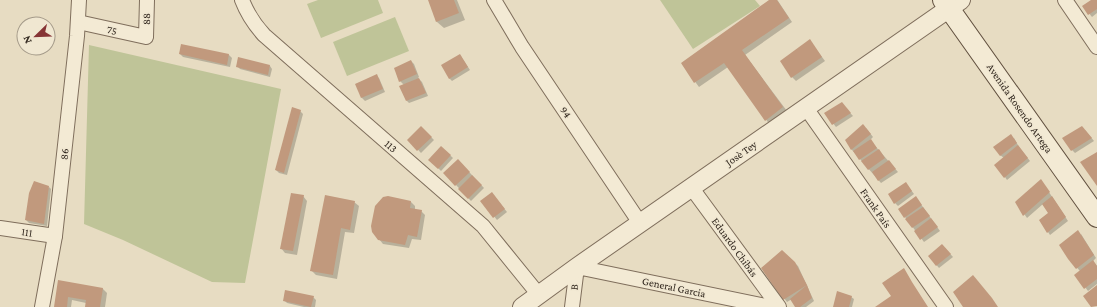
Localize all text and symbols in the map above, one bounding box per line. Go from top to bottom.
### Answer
street label: 88 [140,13,152,25]
north arrow [16,16,56,56]
street label: 75 [106,23,118,37]
text: N [20,34,34,46]
street label: Avenida Rosendo Artega [984,61,1055,156]
street label: 94 [558,104,574,120]
street label: 113 [382,137,400,155]
street label: Josè Tey [722,137,760,169]
street label: 86 [57,148,71,160]
street label: Frank País [858,186,894,230]
street label: Eduardo Chibás [710,215,760,279]
street label: 111 [21,225,34,239]
street label: General Garcia [641,274,707,300]
street label: B [568,283,580,291]

